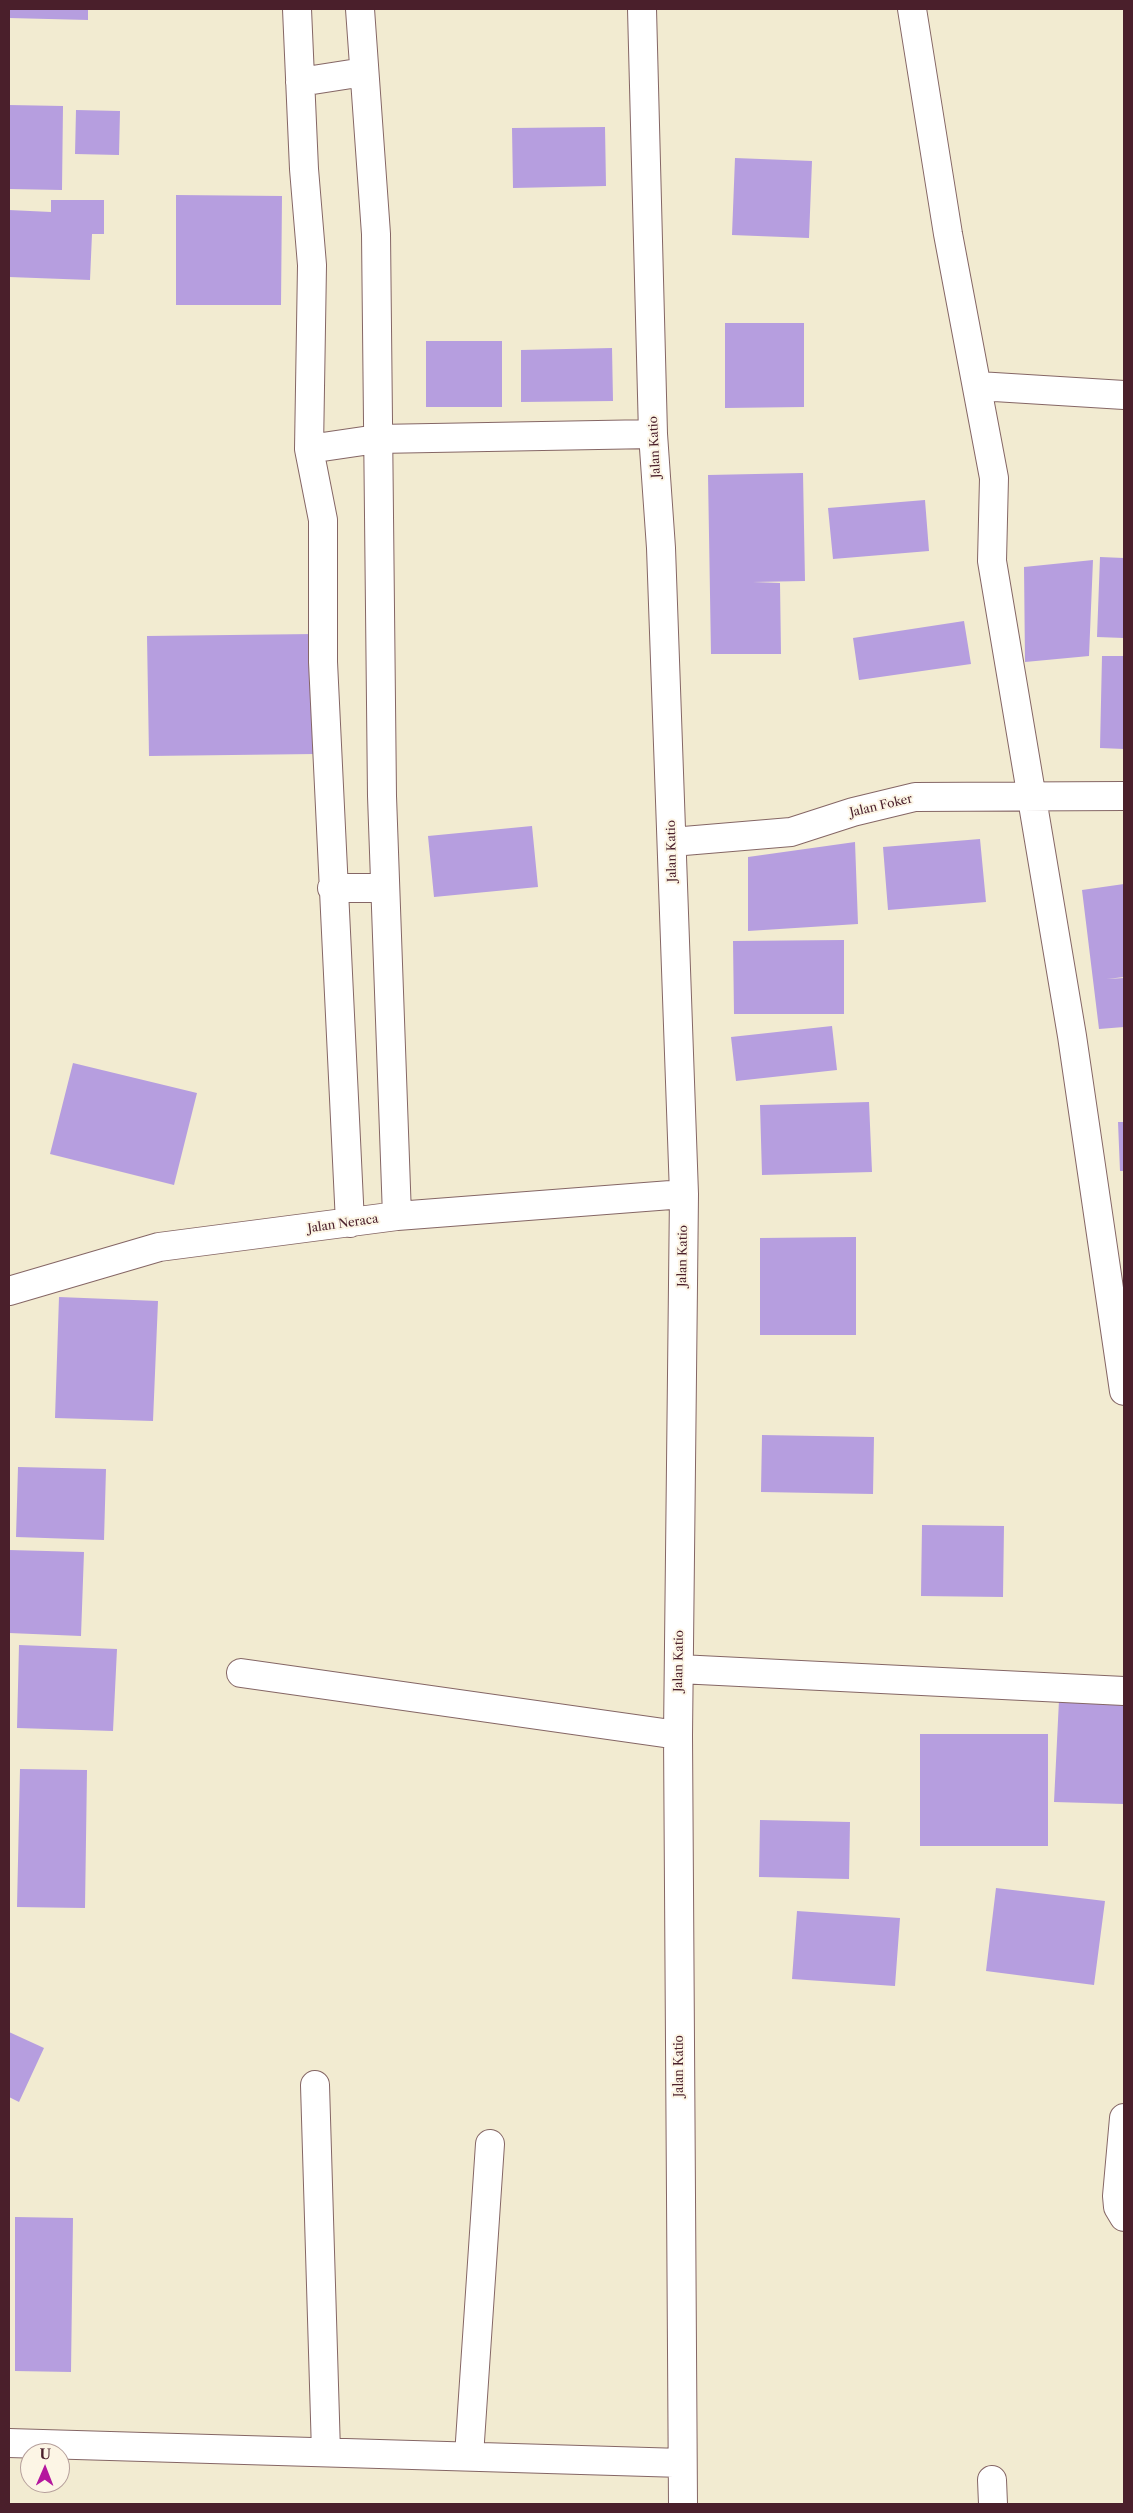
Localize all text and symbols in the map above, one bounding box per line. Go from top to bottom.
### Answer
street label: Jalan Katio [646,416,664,478]
street label: Jalan Foker [848,792,914,820]
street label: Jalan Katio [664,820,680,882]
street label: Jalan Neraca [307,1212,379,1236]
street label: Jalan Katio [675,1225,691,1287]
street label: Jalan Katio [671,1630,687,1692]
street label: Jalan Katio [673,2035,687,2097]
north arrow [20,2443,70,2493]
text: U [39,2445,51,2463]

